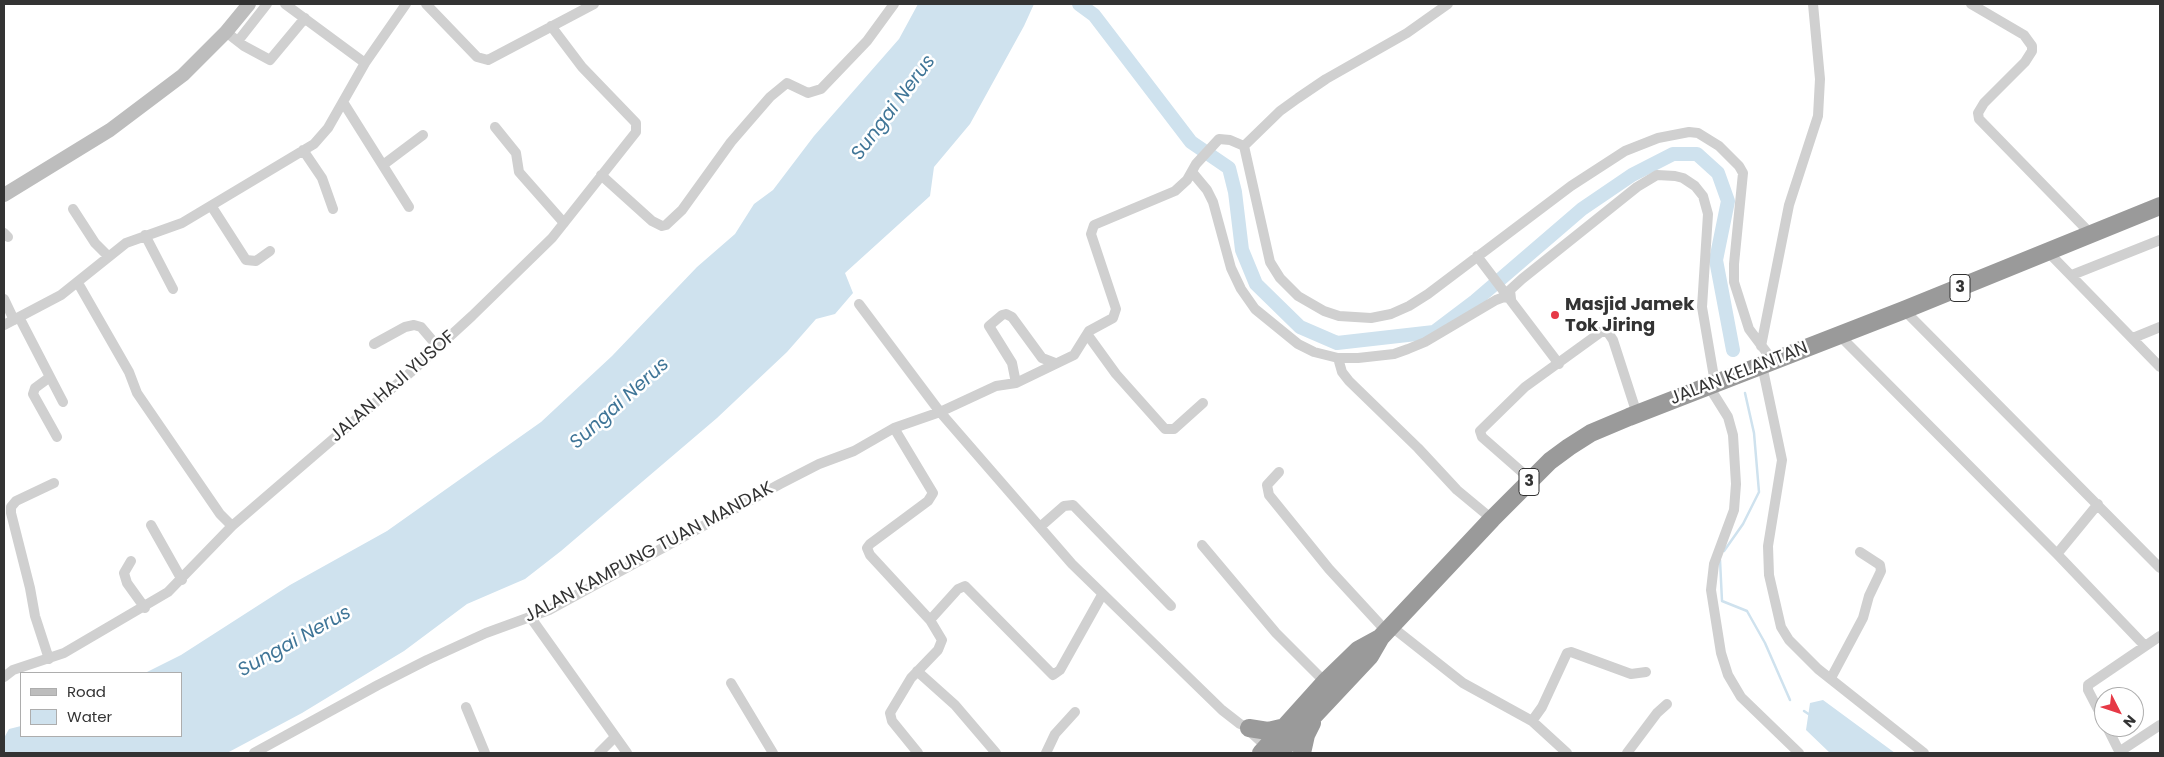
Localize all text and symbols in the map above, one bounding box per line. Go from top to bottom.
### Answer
water label: Sungai Nerus [847,51,941,165]
road number: 3 [1950,274,1970,302]
place label: Masjid Jamek Tok Jiring [1565,294,1694,336]
marker: Masjid Jamek Tok Jiring [1549,309,1561,321]
street label: JALAN HAJI YUSOF [326,327,460,447]
street label: JALAN KELANTAN [1667,338,1811,410]
water label: Sungai Nerus [566,353,674,455]
road number: 3 [1519,468,1539,496]
street label: JALAN KAMPUNG TUAN MANDAK [521,478,777,628]
water label: Sungai Nerus [235,602,355,682]
legend [20,672,182,737]
text: Road [67,681,106,702]
north arrow [2094,687,2144,737]
text: Water [67,706,112,727]
text: N [2119,711,2141,732]

